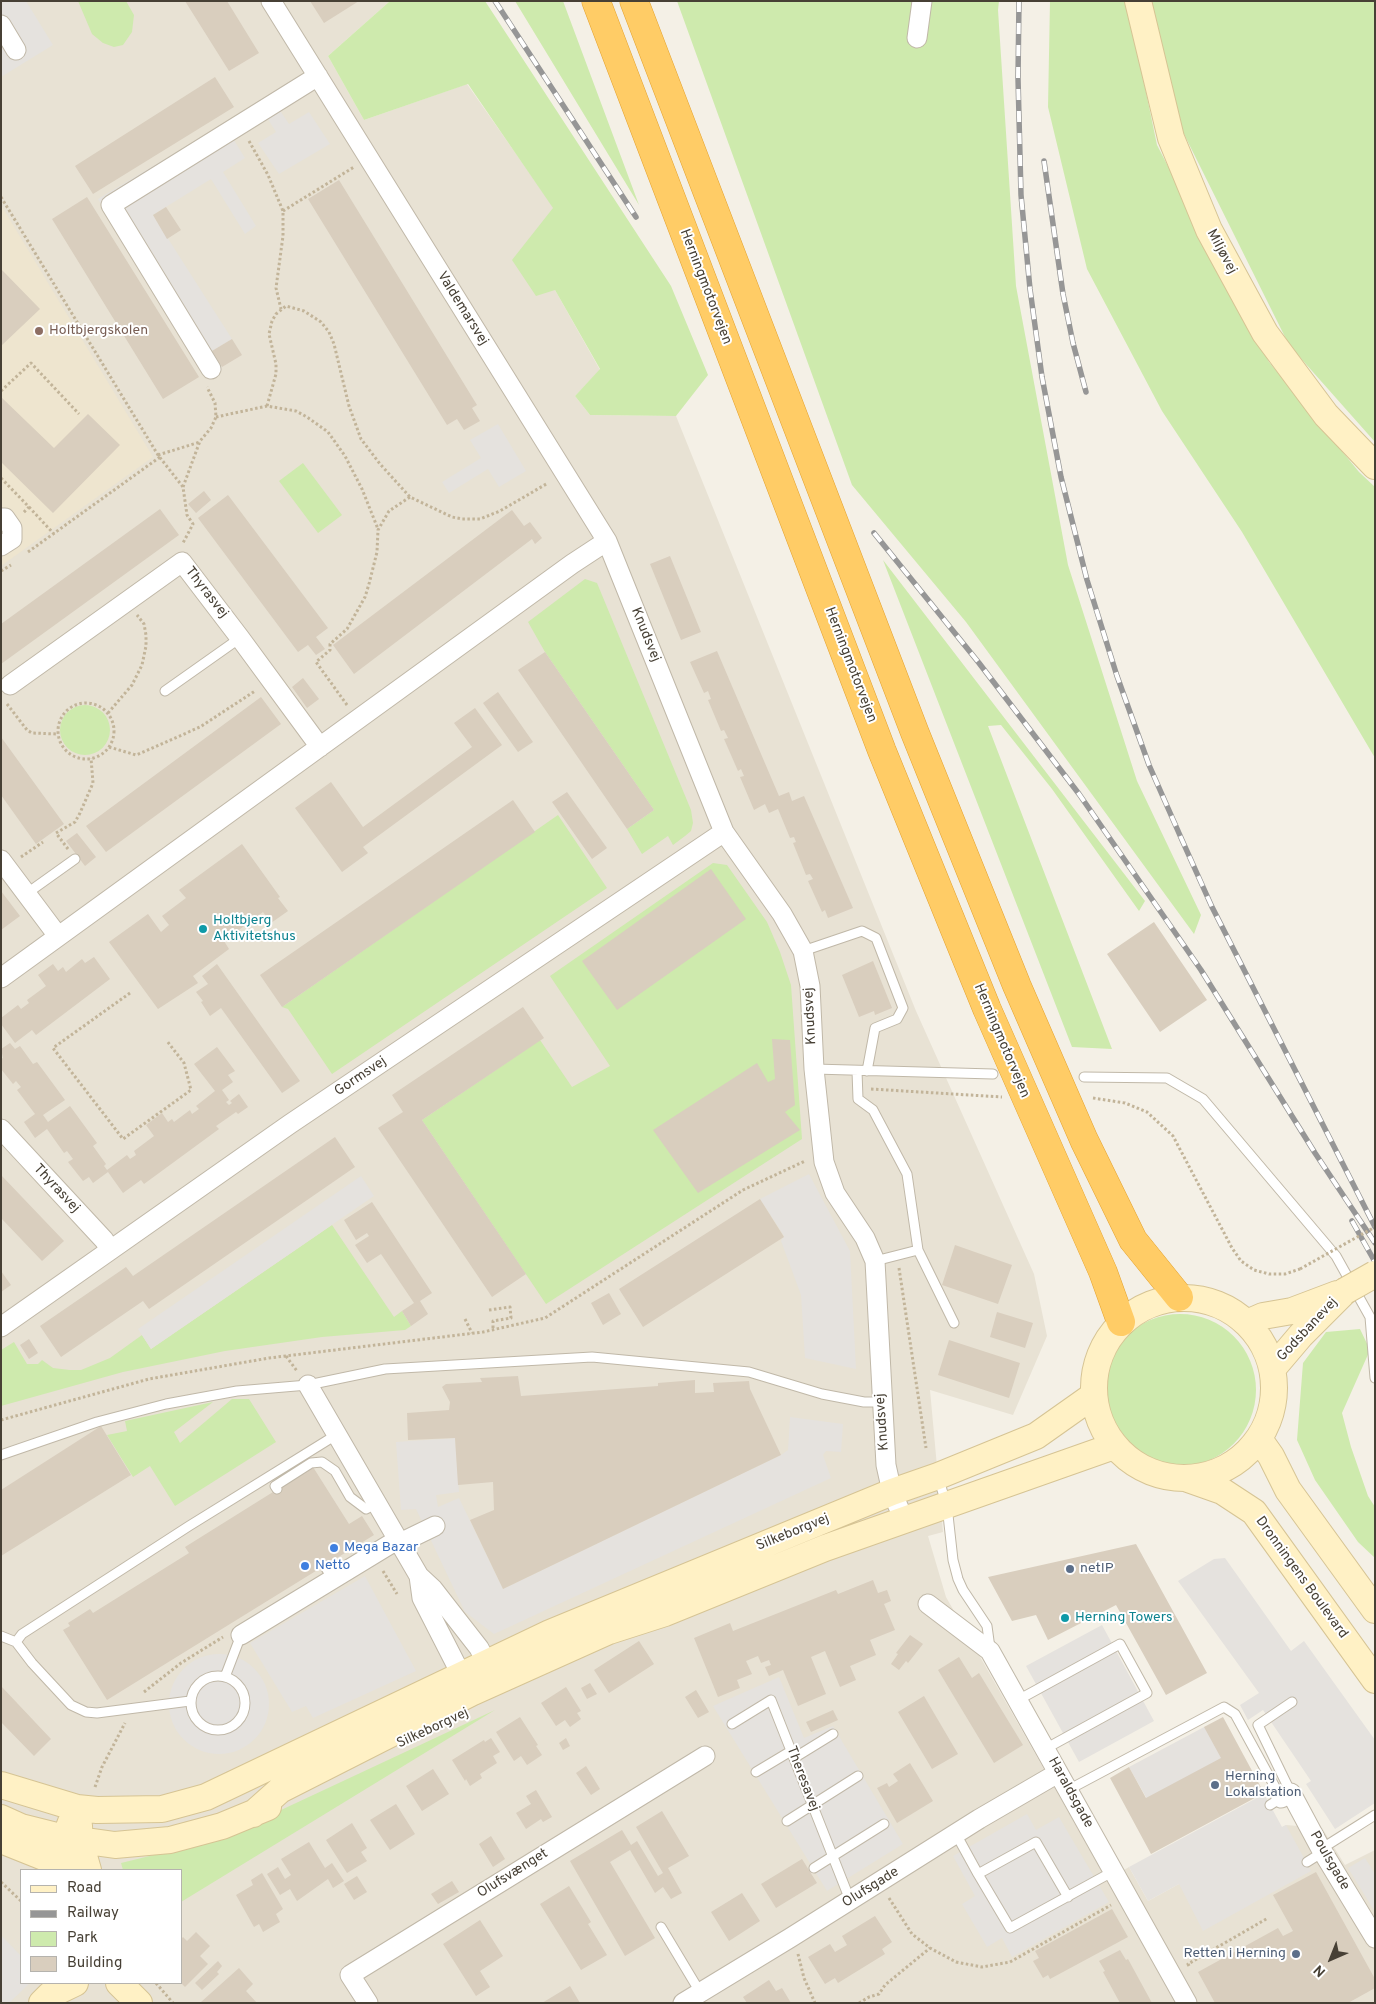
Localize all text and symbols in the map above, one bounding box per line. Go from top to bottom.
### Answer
street label: Herningmotorvejen [675,227,735,347]
street label: Miljøvej [1202,227,1240,277]
street label: Valdemarsvej [433,269,491,349]
place label: Holtbjergskolen [49,323,148,339]
marker: Holtbjergskolen [33,325,45,337]
street label: Thyrasvej [181,564,231,622]
street label: Knudsvej [626,605,664,665]
street label: Herningmotorvejen [820,605,880,725]
place label: Holtbjerg Aktivitetshus [213,913,296,946]
marker: Holtbjerg Aktivitetshus [197,923,209,935]
street label: Herningmotorvejen [969,981,1033,1101]
street label: Knudsvej [801,987,821,1045]
street label: Gormsvej [332,1054,390,1100]
street label: Thyrasvej [29,1161,83,1217]
street label: Godsbanevej [1274,1295,1342,1365]
street label: Knudsvej [873,1393,893,1451]
street label: Silkeborgvej [754,1511,832,1555]
street label: Dronningens Boulevard [1251,1514,1351,1642]
place label: Mega Bazar [344,1540,418,1556]
marker: Mega Bazar [328,1542,340,1554]
place label: Netto [315,1558,350,1574]
marker: Netto [299,1560,311,1572]
place label: netIP [1080,1561,1114,1577]
marker: netIP [1064,1563,1076,1575]
place label: Herning Towers [1075,1610,1173,1626]
marker: Herning Towers [1059,1612,1071,1624]
street label: Silkeborgvej [394,1705,472,1753]
street label: Theresavej [782,1744,822,1814]
street label: Haraldsgade [1044,1755,1096,1831]
place label: Herning Lokalstation [1225,1769,1302,1801]
marker: Herning Lokalstation [1209,1779,1221,1791]
street label: Poulsgade [1305,1828,1353,1894]
street label: Olufsvænget [475,1846,551,1902]
street label: Olufsgade [840,1864,902,1912]
legend [20,1869,182,1984]
text: Road [67,1879,102,1898]
text: Railway [67,1904,119,1923]
text: Park [67,1929,98,1948]
north arrow [1306,1934,1356,1984]
place label: Retten i Herning [1183,1946,1286,1962]
marker: Retten i Herning [1290,1948,1302,1960]
text: Building [67,1954,122,1973]
text: N [1311,1961,1330,1980]

